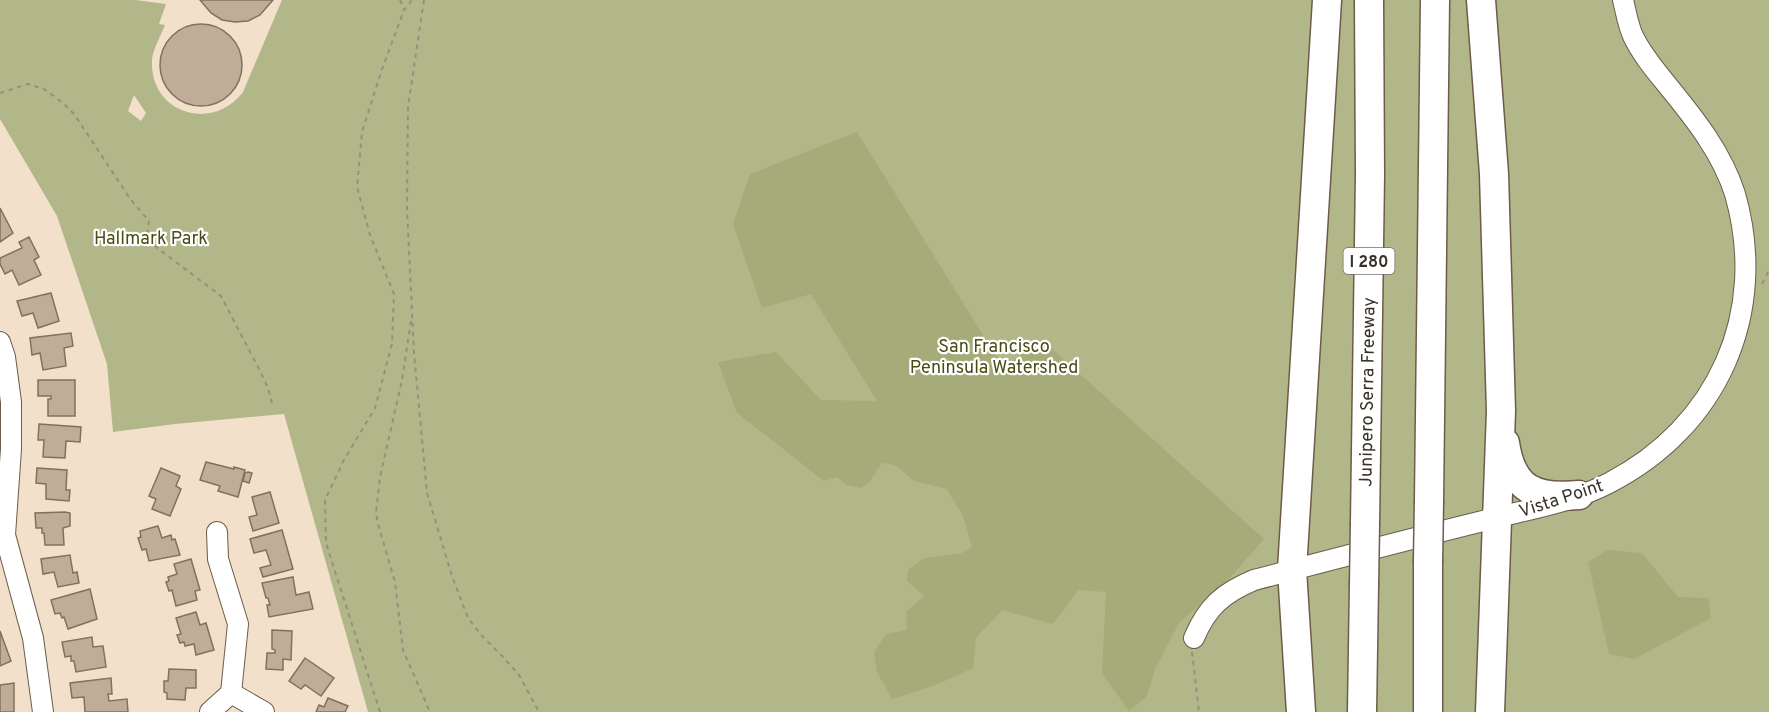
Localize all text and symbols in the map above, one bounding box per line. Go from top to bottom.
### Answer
park label: Hallmark Park [94,228,208,251]
road number: I 280 [1344,248,1394,274]
street label: Junipero Serra Freeway [1355,297,1382,487]
park label: San Francisco Peninsula Watershed [910,336,1078,380]
street label: Vista Point [1516,475,1607,524]

